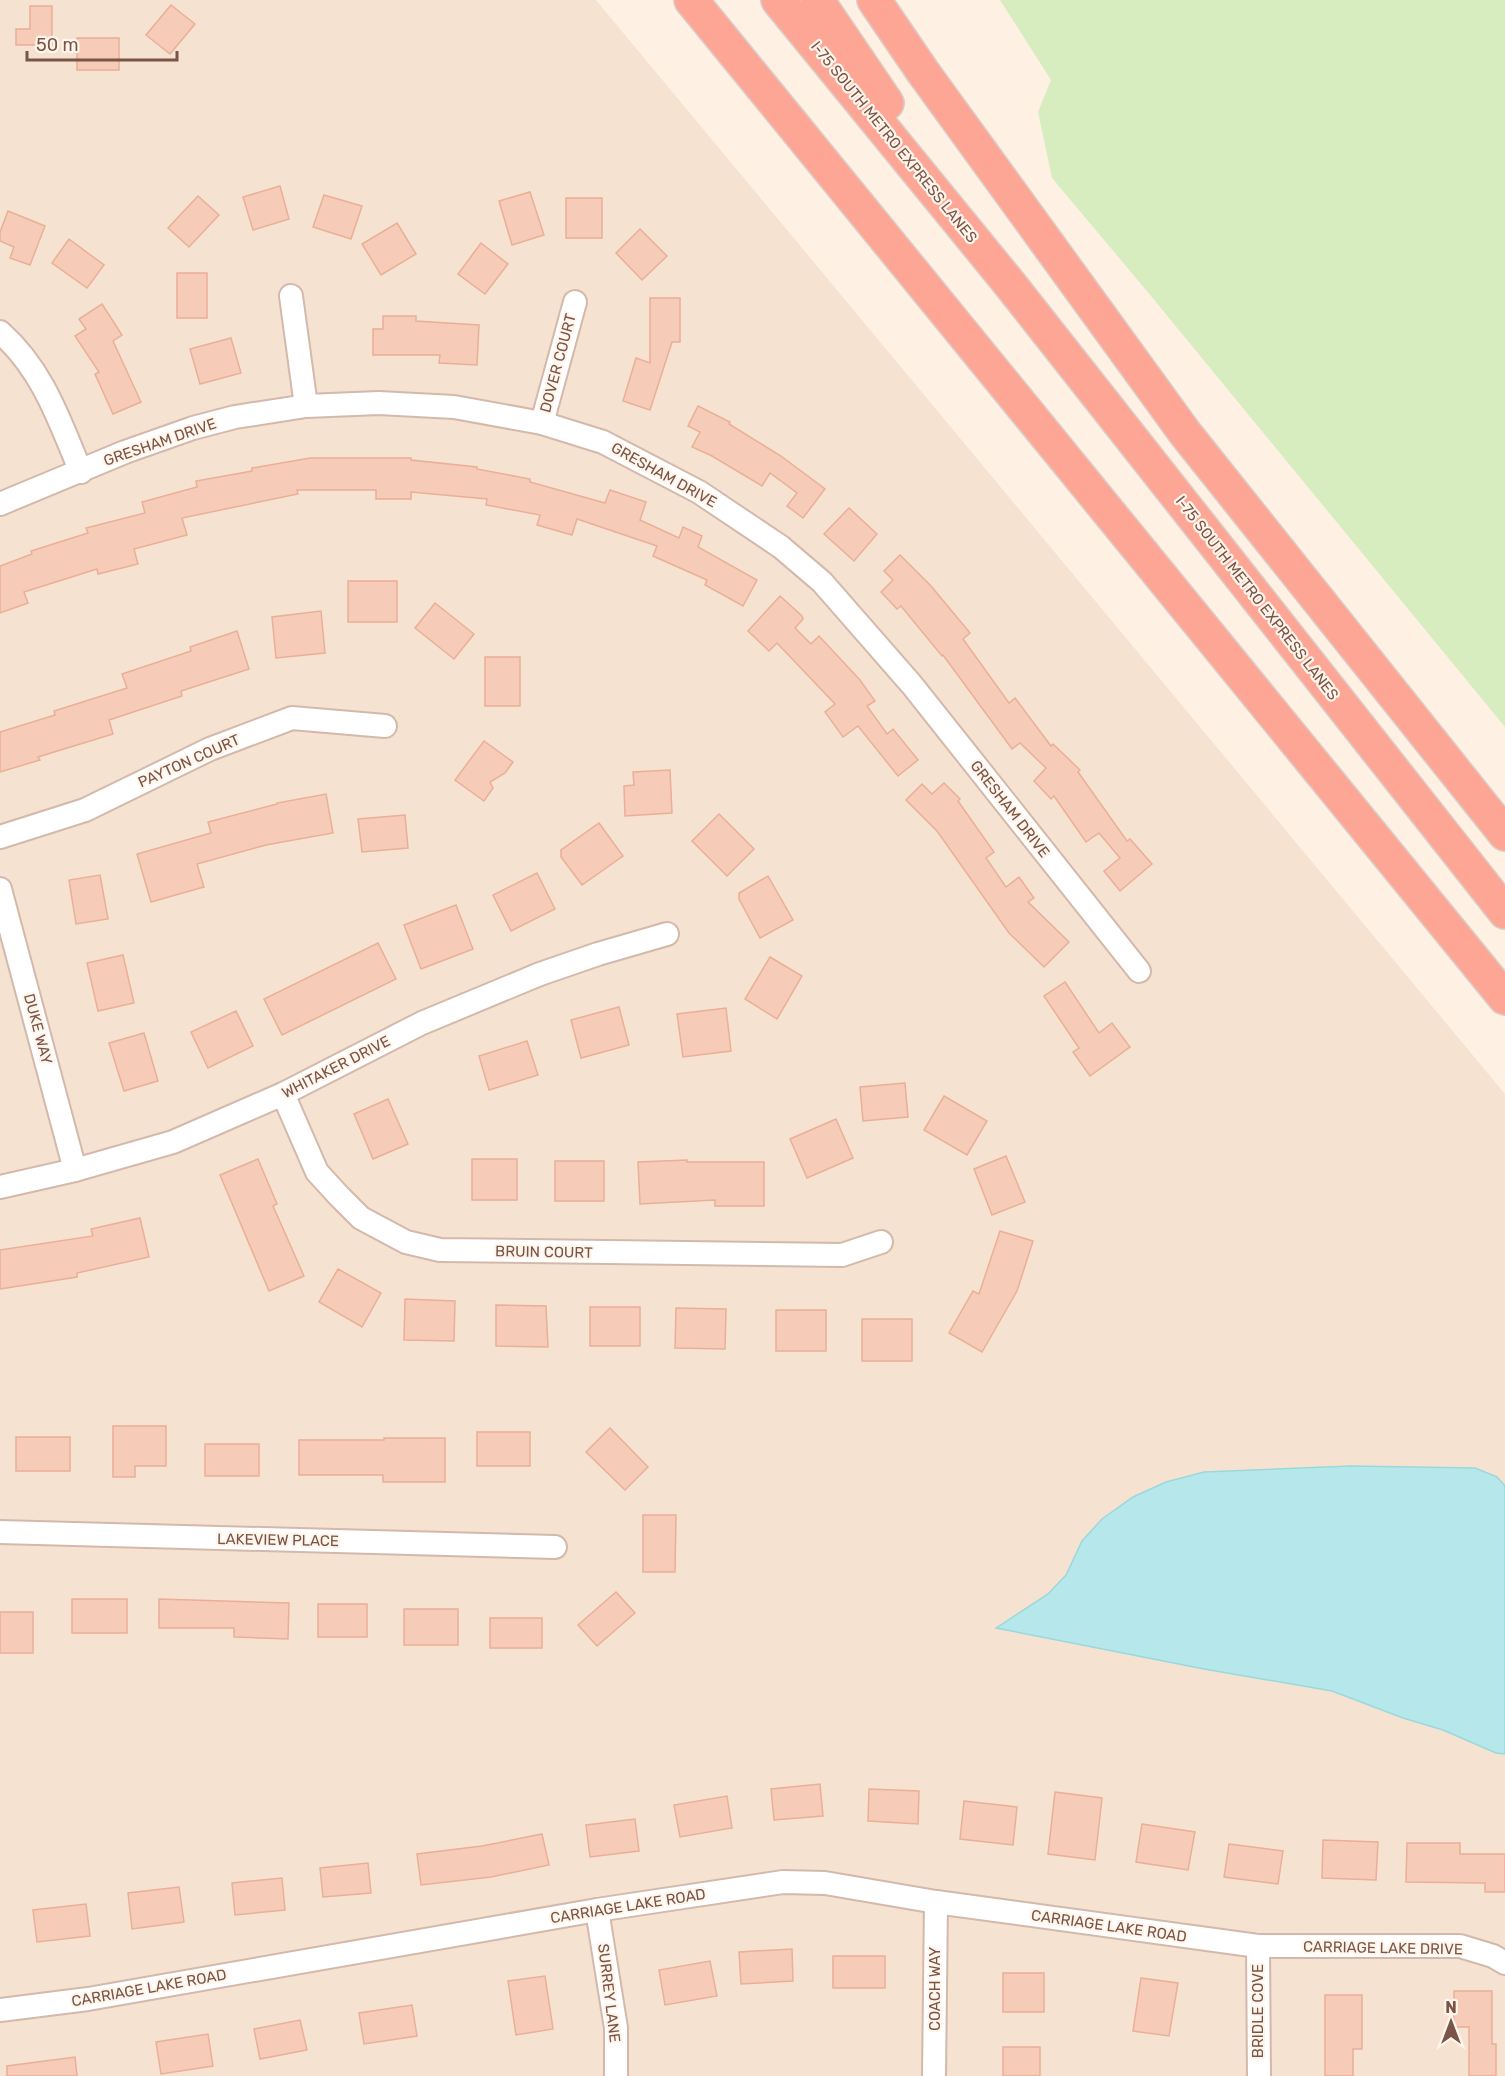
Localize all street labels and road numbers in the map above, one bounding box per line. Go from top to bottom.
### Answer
street label: I-75 SOUTH METRO EXPRESS LANES [807,38,981,246]
street label: DOVER COURT [536,311,580,414]
street label: GRESHAM DRIVE [101,414,219,470]
street label: GRESHAM DRIVE [608,439,720,511]
street label: I-75 SOUTH METRO EXPRESS LANES [1172,492,1342,704]
street label: PAYTON COURT [135,730,243,791]
street label: GRESHAM DRIVE [967,757,1053,861]
street label: DUKE WAY [20,992,56,1067]
street label: WHITAKER DRIVE [279,1032,393,1102]
street label: BRUIN COURT [495,1242,593,1262]
street label: LAKEVIEW PLACE [217,1530,339,1550]
street label: CARRIAGE LAKE ROAD [549,1885,707,1927]
street label: CARRIAGE LAKE ROAD [1030,1906,1188,1946]
street label: CARRIAGE LAKE DRIVE [1303,1938,1463,1958]
street label: SURREY LANE [594,1943,624,2043]
street label: COACH WAY [926,1947,944,2031]
street label: BRIDLE COVE [1249,1964,1267,2058]
street label: CARRIAGE LAKE ROAD [70,1966,228,2010]

